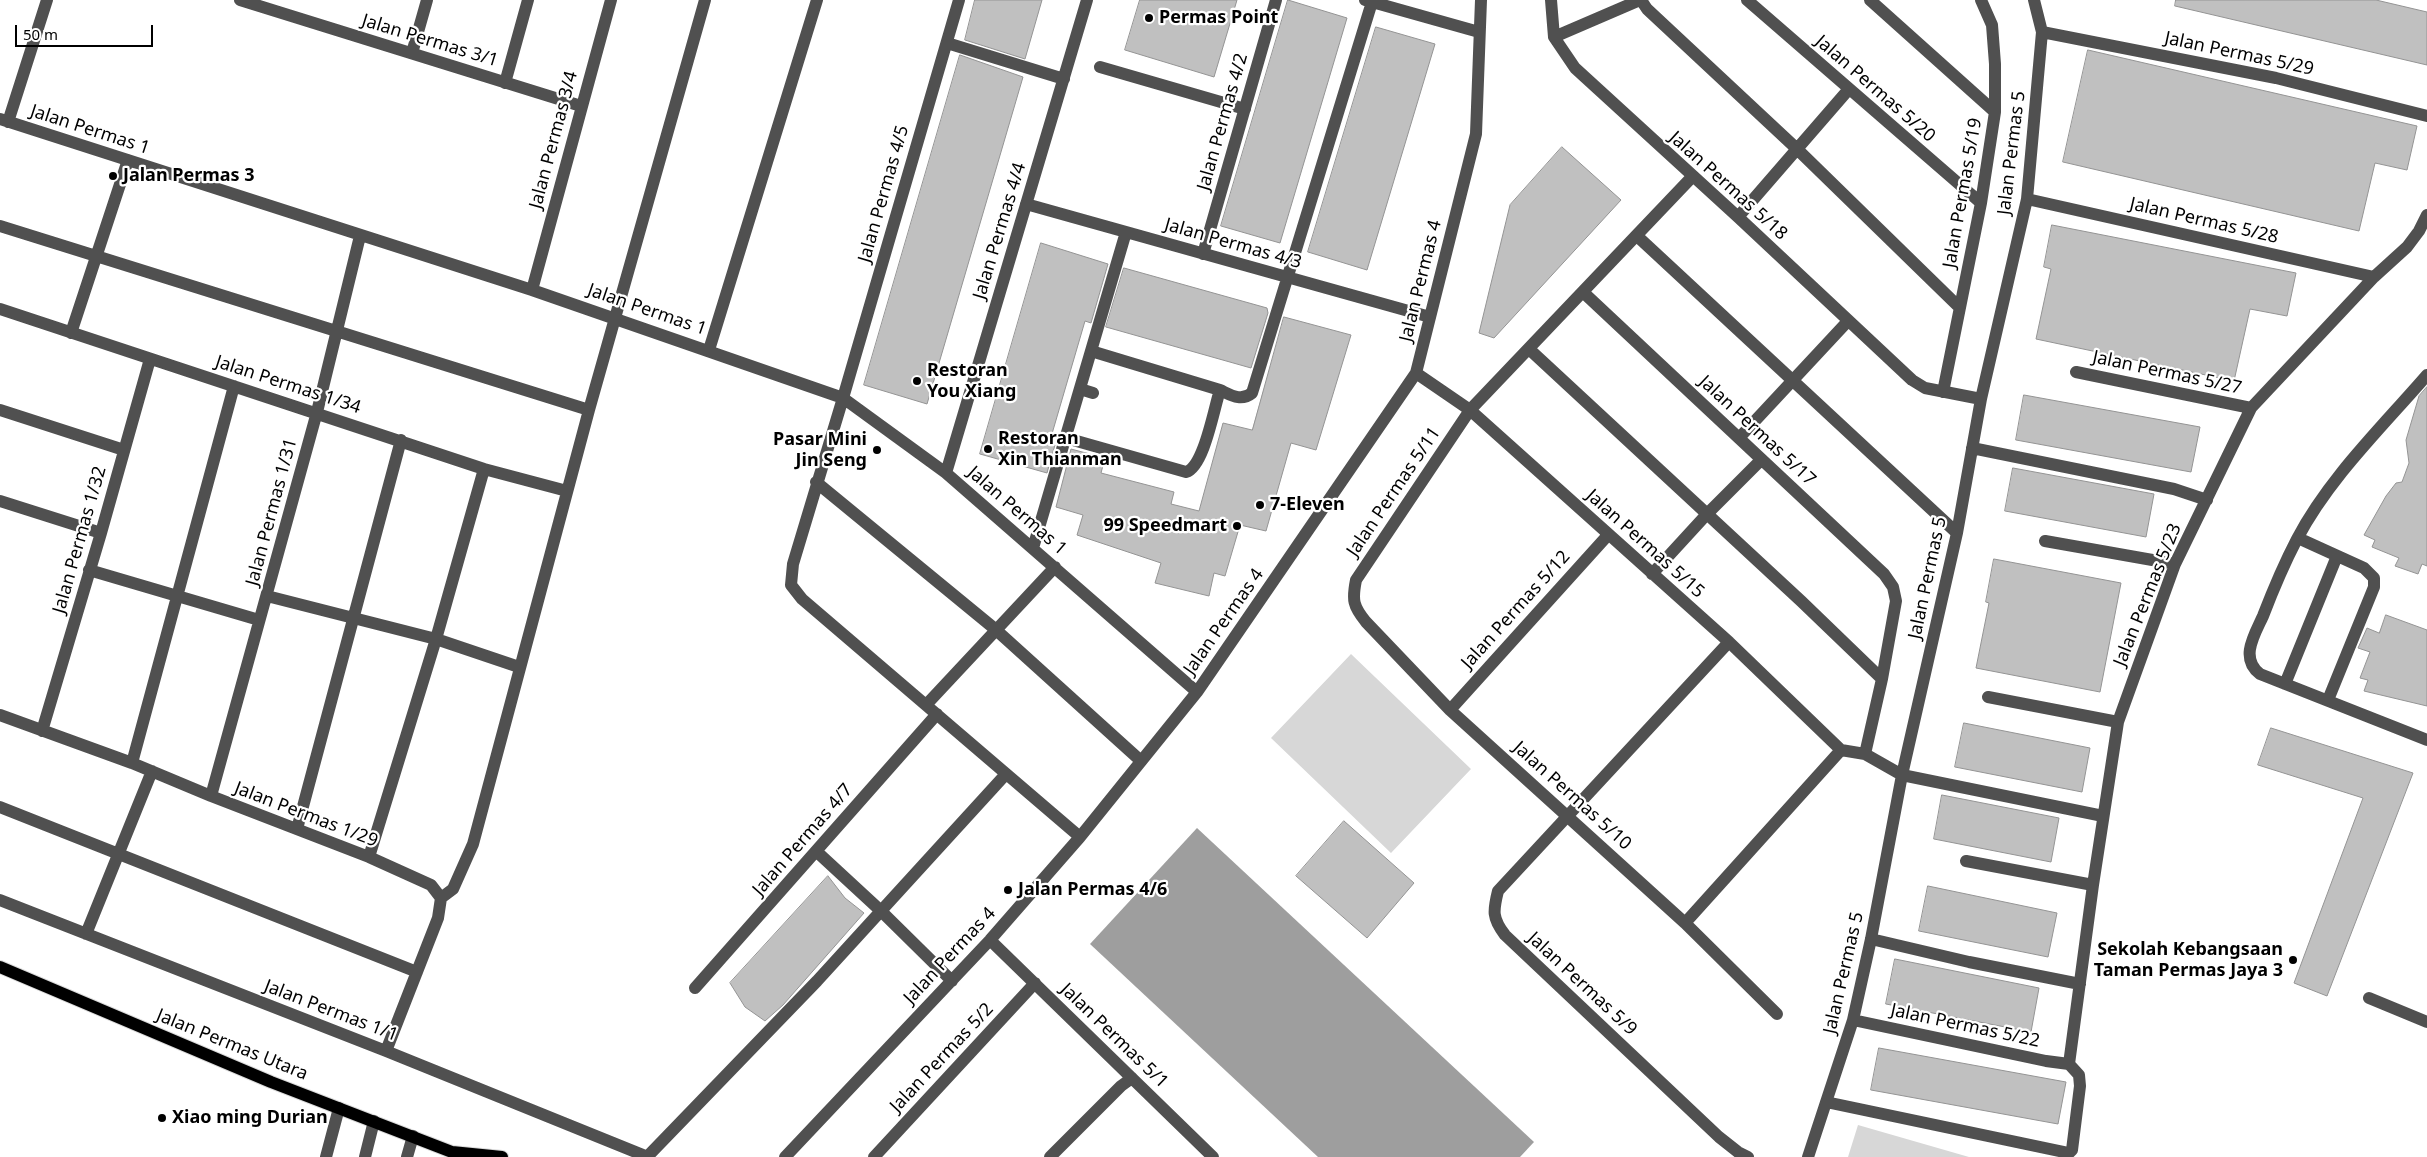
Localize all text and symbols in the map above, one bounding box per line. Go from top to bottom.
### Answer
place label: Permas Point [1159,7,1278,29]
street label: Jalan Permas 3/1 [359,10,501,72]
marker: Permas Point [1143,12,1155,24]
scale bar [18,15,155,47]
text: 50 m [23,24,58,44]
street label: Jalan Permas 5/29 [2162,28,2316,80]
street label: Jalan Permas 5/20 [1811,31,1939,147]
street label: Jalan Permas 4/2 [1193,51,1253,193]
street label: Jalan Permas 3/4 [525,69,583,211]
street label: Jalan Permas 5 [1994,90,2030,216]
street label: Jalan Permas 1 [27,100,153,160]
street label: Jalan Permas 5/19 [1939,116,1987,270]
street label: Jalan Permas 4/5 [854,123,914,265]
street label: Jalan Permas 5/18 [1664,127,1792,245]
street label: Jalan Permas 4/4 [969,160,1031,302]
place label: Jalan Permas 3 [123,165,255,187]
marker: Jalan Permas 3 [107,170,119,182]
street label: Jalan Permas 5/28 [2128,193,2280,249]
street label: Jalan Permas 4/3 [1162,214,1304,274]
street label: Jalan Permas 4 [1395,218,1447,344]
street label: Jalan Permas 1 [585,280,709,340]
street label: Jalan Permas 5/27 [2090,347,2244,399]
street label: Jalan Permas 1/34 [212,351,364,419]
place label: Restoran You Xiang [927,360,1016,402]
street label: Jalan Permas 5/17 [1694,371,1820,491]
marker: Restoran You Xiang [911,375,923,387]
street label: Jalan Permas 5/11 [1343,423,1445,561]
place label: Restoran Xin Thianman [998,428,1122,470]
place label: Pasar Mini Jin Seng [773,429,867,472]
street label: Jalan Permas 1/31 [242,436,302,588]
marker: Restoran Xin Thianman [982,443,994,455]
marker: Pasar Mini Jin Seng [871,444,883,456]
street label: Jalan Permas 1 [963,462,1071,560]
street label: Jalan Permas 1/32 [49,464,111,616]
street label: Jalan Permas 5/15 [1581,485,1709,603]
place label: 7-Eleven [1270,494,1345,516]
marker: 7-Eleven [1254,499,1266,511]
place label: 99 Speedmart [1103,515,1227,537]
street label: Jalan Permas 5 [1904,515,1952,641]
marker: 99 Speedmart [1231,520,1243,532]
street label: Jalan Permas 5/23 [2110,521,2186,669]
street label: Jalan Permas 5/12 [1457,546,1575,674]
street label: Jalan Permas 4 [1179,565,1269,679]
street label: Jalan Permas 5/10 [1508,737,1636,855]
street label: Jalan Permas 1/29 [231,778,381,852]
street label: Jalan Permas 4/7 [748,779,858,901]
place label: Jalan Permas 4/6 [1018,879,1167,901]
marker: Jalan Permas 4/6 [1002,884,1014,896]
street label: Jalan Permas 4 [900,903,1000,1009]
street label: Jalan Permas 5 [1819,910,1869,1036]
street label: Jalan Permas 5/9 [1523,928,1641,1040]
place label: Sekolah Kebangsaan Taman Permas Jaya 3 [2094,939,2283,982]
marker: Sekolah Kebangsaan Taman Permas Jaya 3 [2287,954,2299,966]
street label: Jalan Permas 1/1 [261,976,401,1046]
street label: Jalan Permas 5/1 [1056,979,1172,1093]
street label: Jalan Permas 5/2 [886,999,998,1117]
street label: Jalan Permas 5/22 [1888,1000,2042,1052]
street label: Jalan Permas Utara [153,1005,311,1085]
place label: Xiao ming Durian [172,1107,328,1129]
marker: Xiao ming Durian [156,1112,168,1124]

